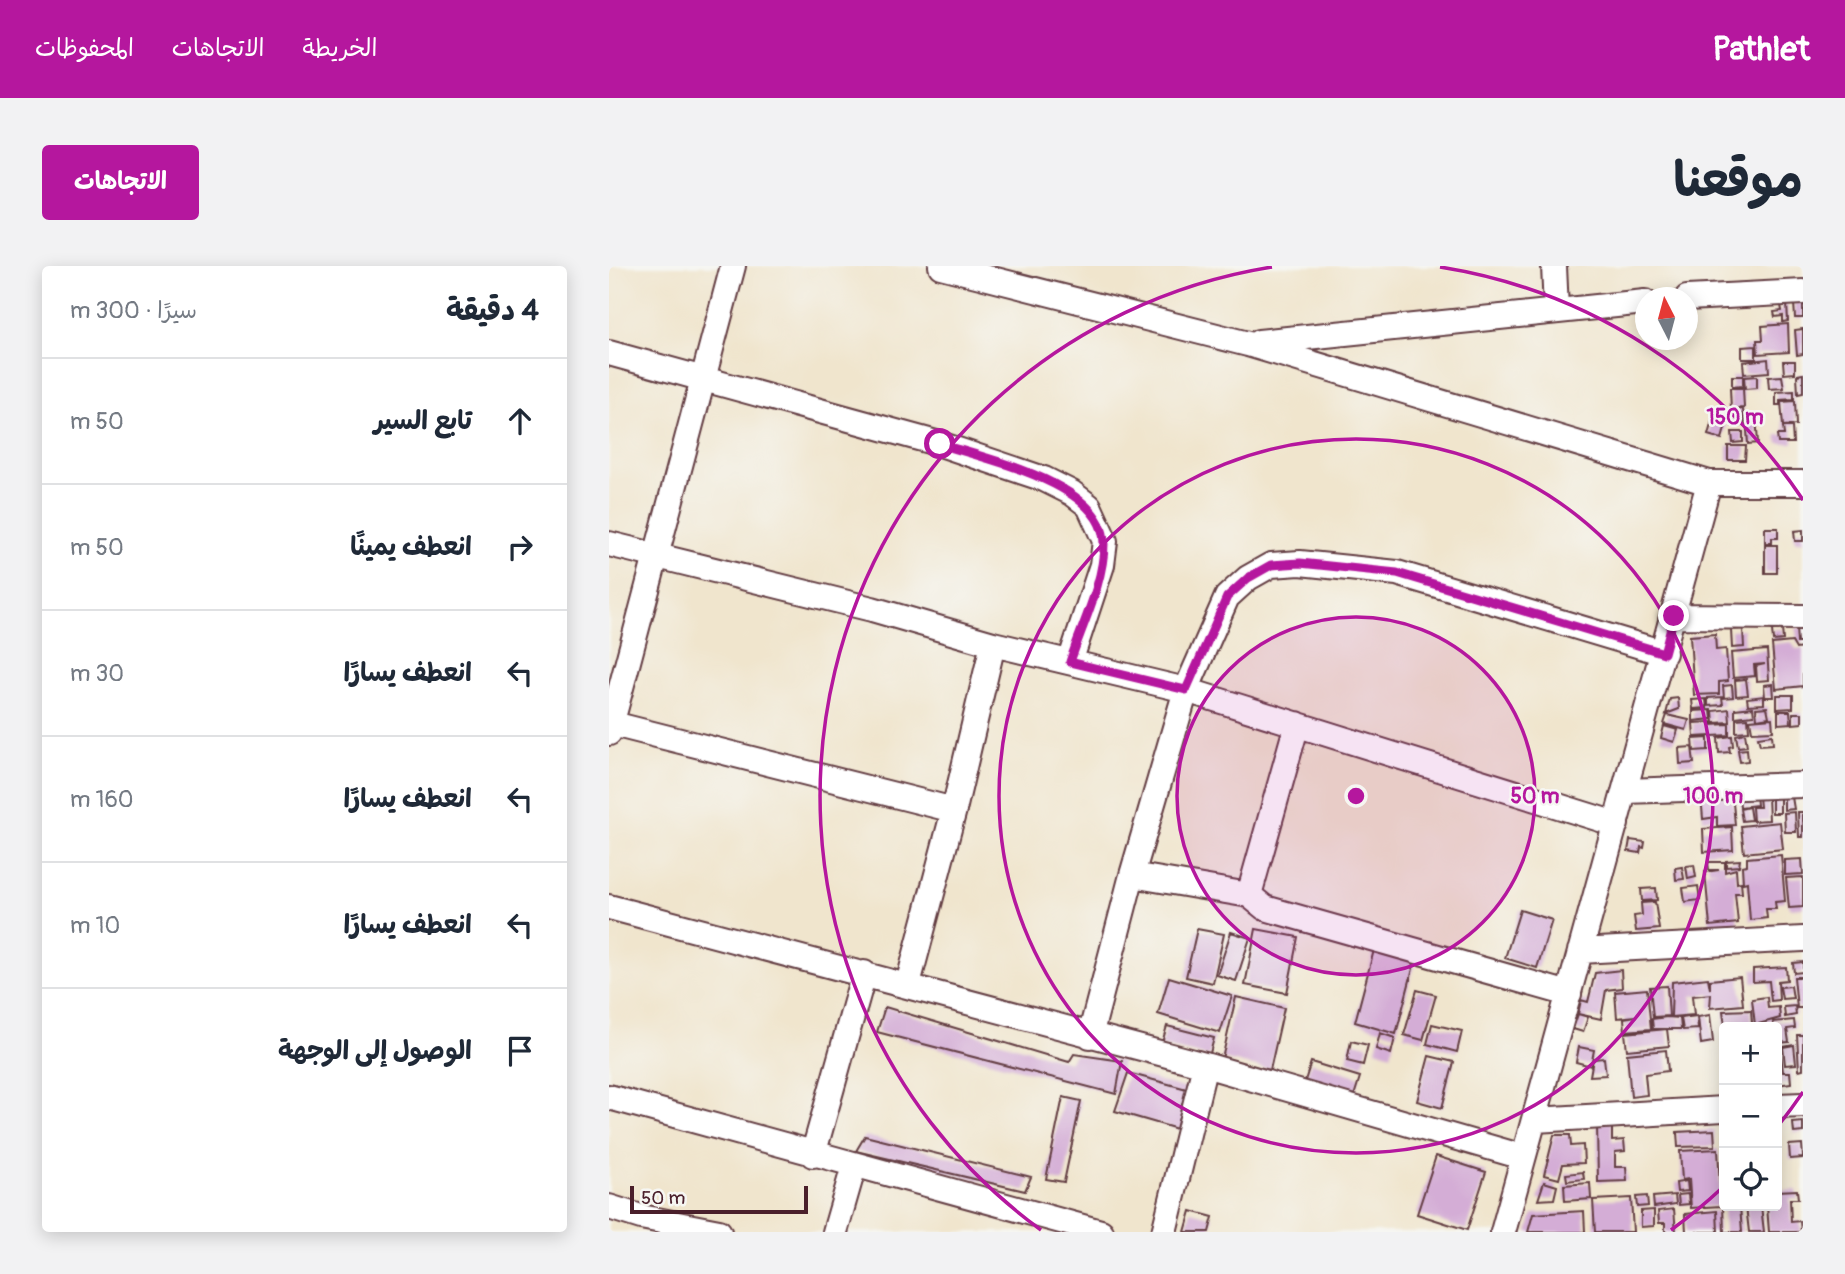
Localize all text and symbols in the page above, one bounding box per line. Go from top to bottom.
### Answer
text: Pathlet [1713,29,1810,70]
text: المحفوظات [35,34,134,63]
text: الاتجاهات [172,34,265,63]
text: الخريطة [303,34,377,63]
button: الاتجاهات [42,145,199,220]
text: موقعنا [1673,150,1803,211]
north arrow [1635,287,1698,350]
text: 4 دقيقة [446,292,539,329]
text: سيرًا · 300 m [70,296,197,325]
icon: ahead [501,402,539,440]
text: 150 m [1706,404,1764,431]
text: تابع السير [374,405,472,437]
text: 50 m [70,407,124,436]
route start [924,428,955,459]
icon: right [501,528,539,566]
text: انعطف يمينًا [350,531,472,563]
text: 50 m [70,533,124,562]
route end [1658,600,1689,631]
icon: left [501,654,539,692]
text: انعطف يسارًا [343,657,472,689]
text: 30 m [70,659,124,688]
icon: left [501,780,539,818]
text: انعطف يسارًا [343,783,472,815]
text: 50 m [1511,783,1560,810]
text: 100 m [1683,783,1743,810]
centre of rings [1344,784,1368,808]
text: 160 m [70,785,134,814]
icon: left [501,906,539,944]
text: انعطف يسارًا [343,909,472,941]
text: 10 m [70,911,120,940]
map controls [1719,1022,1782,1211]
button: + [1719,1022,1782,1085]
icon: arrive [501,1032,539,1070]
text: الوصول إلى الوجهة [278,1035,472,1067]
button: − [1719,1085,1782,1148]
button: locate [1719,1148,1782,1211]
scale bar [630,1183,809,1215]
text: 50 m [641,1186,685,1210]

